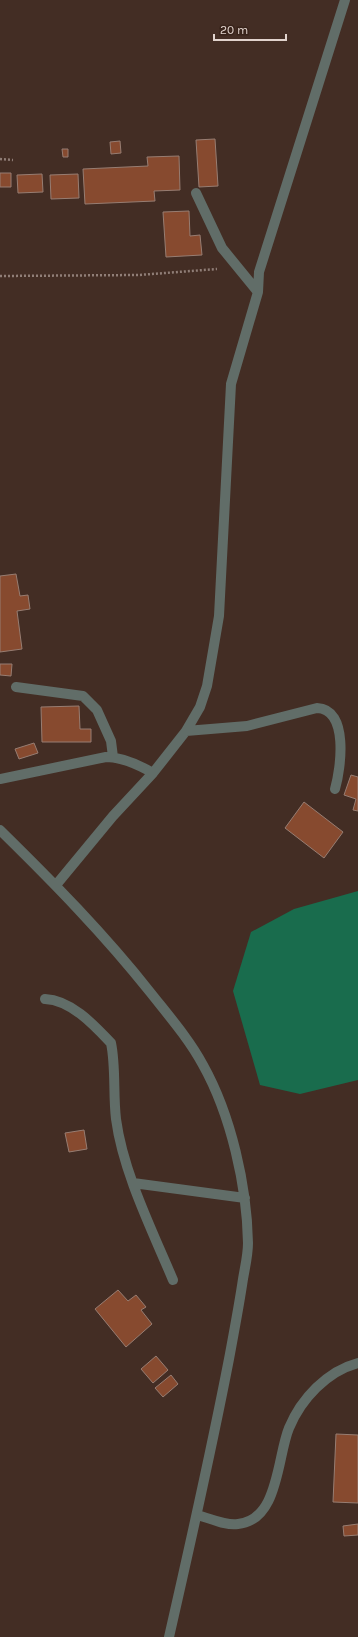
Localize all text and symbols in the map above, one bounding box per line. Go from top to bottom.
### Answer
scale bar [214,16,286,42]
text: 20 m [220,23,248,37]

